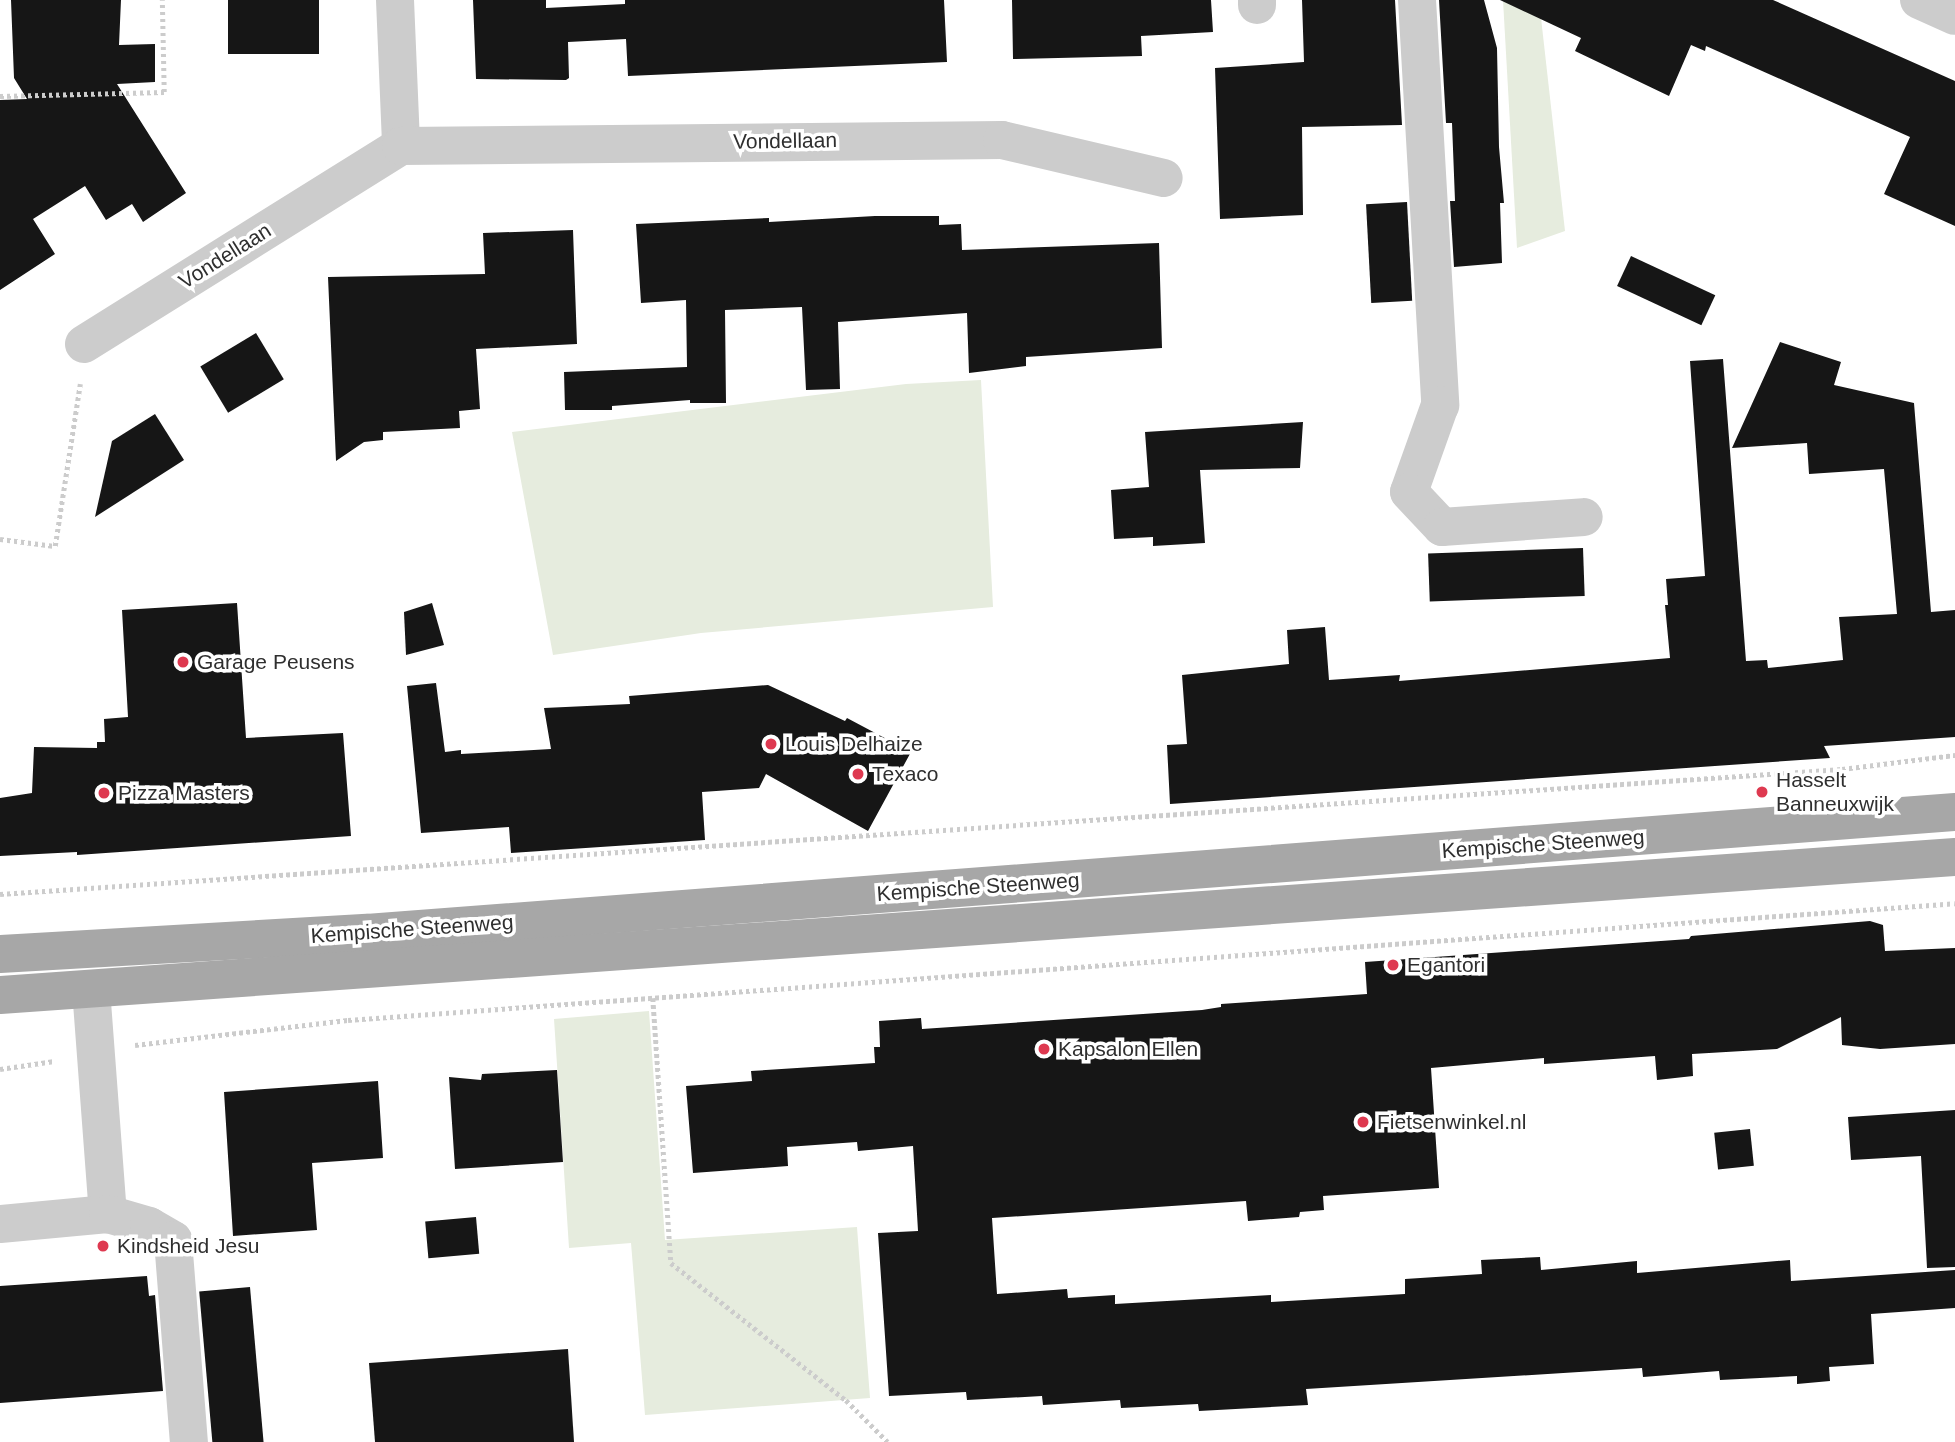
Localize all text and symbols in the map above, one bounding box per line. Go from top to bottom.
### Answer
street label: Vondellaan [733,127,837,155]
street label: Vondellaan [174,218,276,294]
place label: Garage Peusens [197,649,355,675]
marker: Garage Peusens [175,654,191,670]
place label: Louis Delhaize [785,731,923,757]
marker: Louis Delhaize [763,736,779,752]
place label: Texaco [872,761,939,787]
marker: Texaco [850,766,866,782]
place label: Hasselt Banneuxwijk [1776,767,1894,817]
place label: Pizza Masters [118,780,250,806]
marker: Hasselt Banneuxwijk [1754,784,1770,800]
marker: Pizza Masters [96,785,112,801]
street label: Kempische Steenweg [1441,824,1645,864]
street label: Kempische Steenweg [876,867,1080,907]
street label: Kempische Steenweg [310,909,514,949]
place label: Egantori [1407,952,1485,978]
marker: Egantori [1385,957,1401,973]
place label: Kapsalon Ellen [1058,1036,1198,1062]
marker: Kapsalon Ellen [1036,1041,1052,1057]
place label: Fietsenwinkel.nl [1377,1109,1526,1135]
marker: Fietsenwinkel.nl [1355,1114,1371,1130]
place label: Kindsheid Jesu [117,1233,259,1259]
marker: Kindsheid Jesu [95,1238,111,1254]

